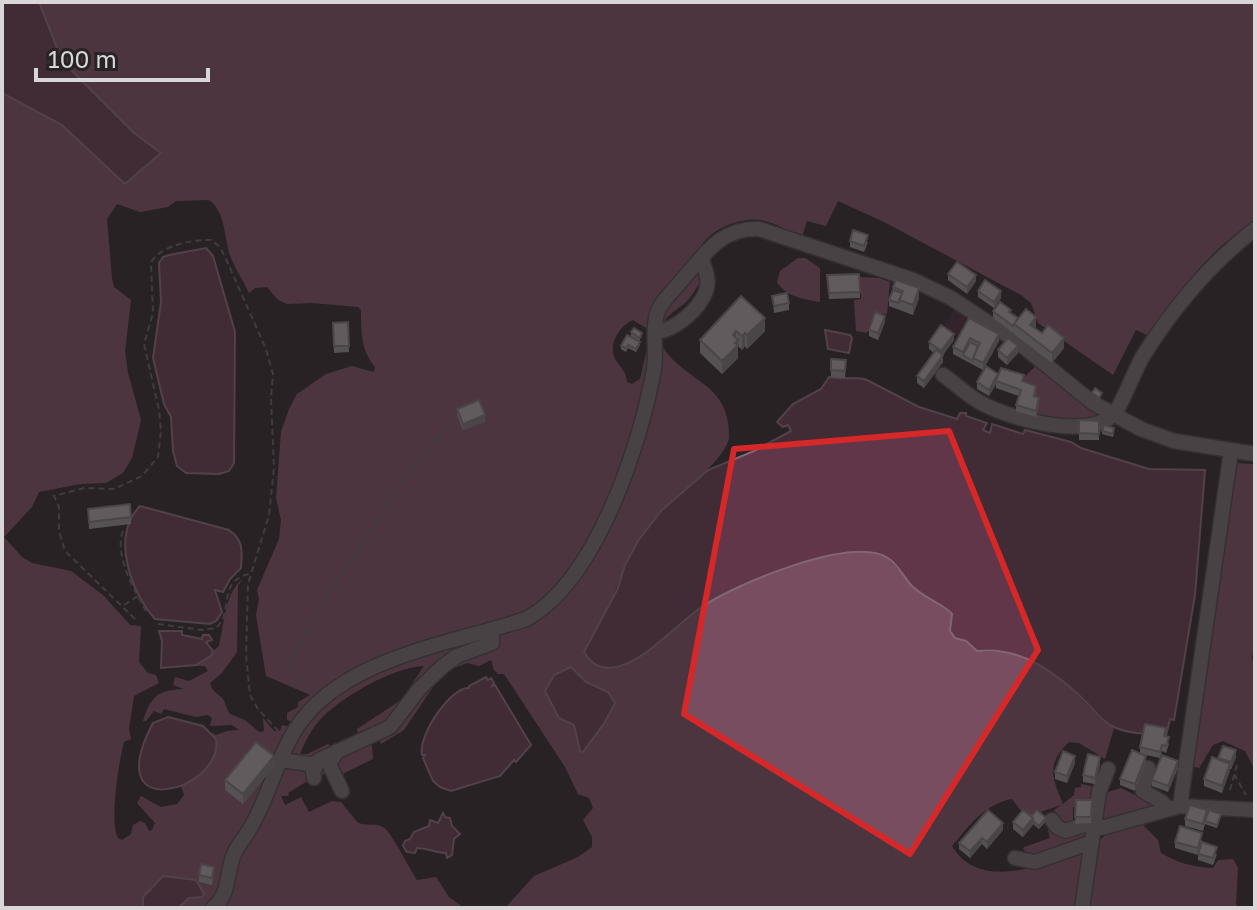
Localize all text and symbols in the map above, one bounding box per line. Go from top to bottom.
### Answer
scale bar [36,32,208,82]
text: 100 m [48,44,117,73]

